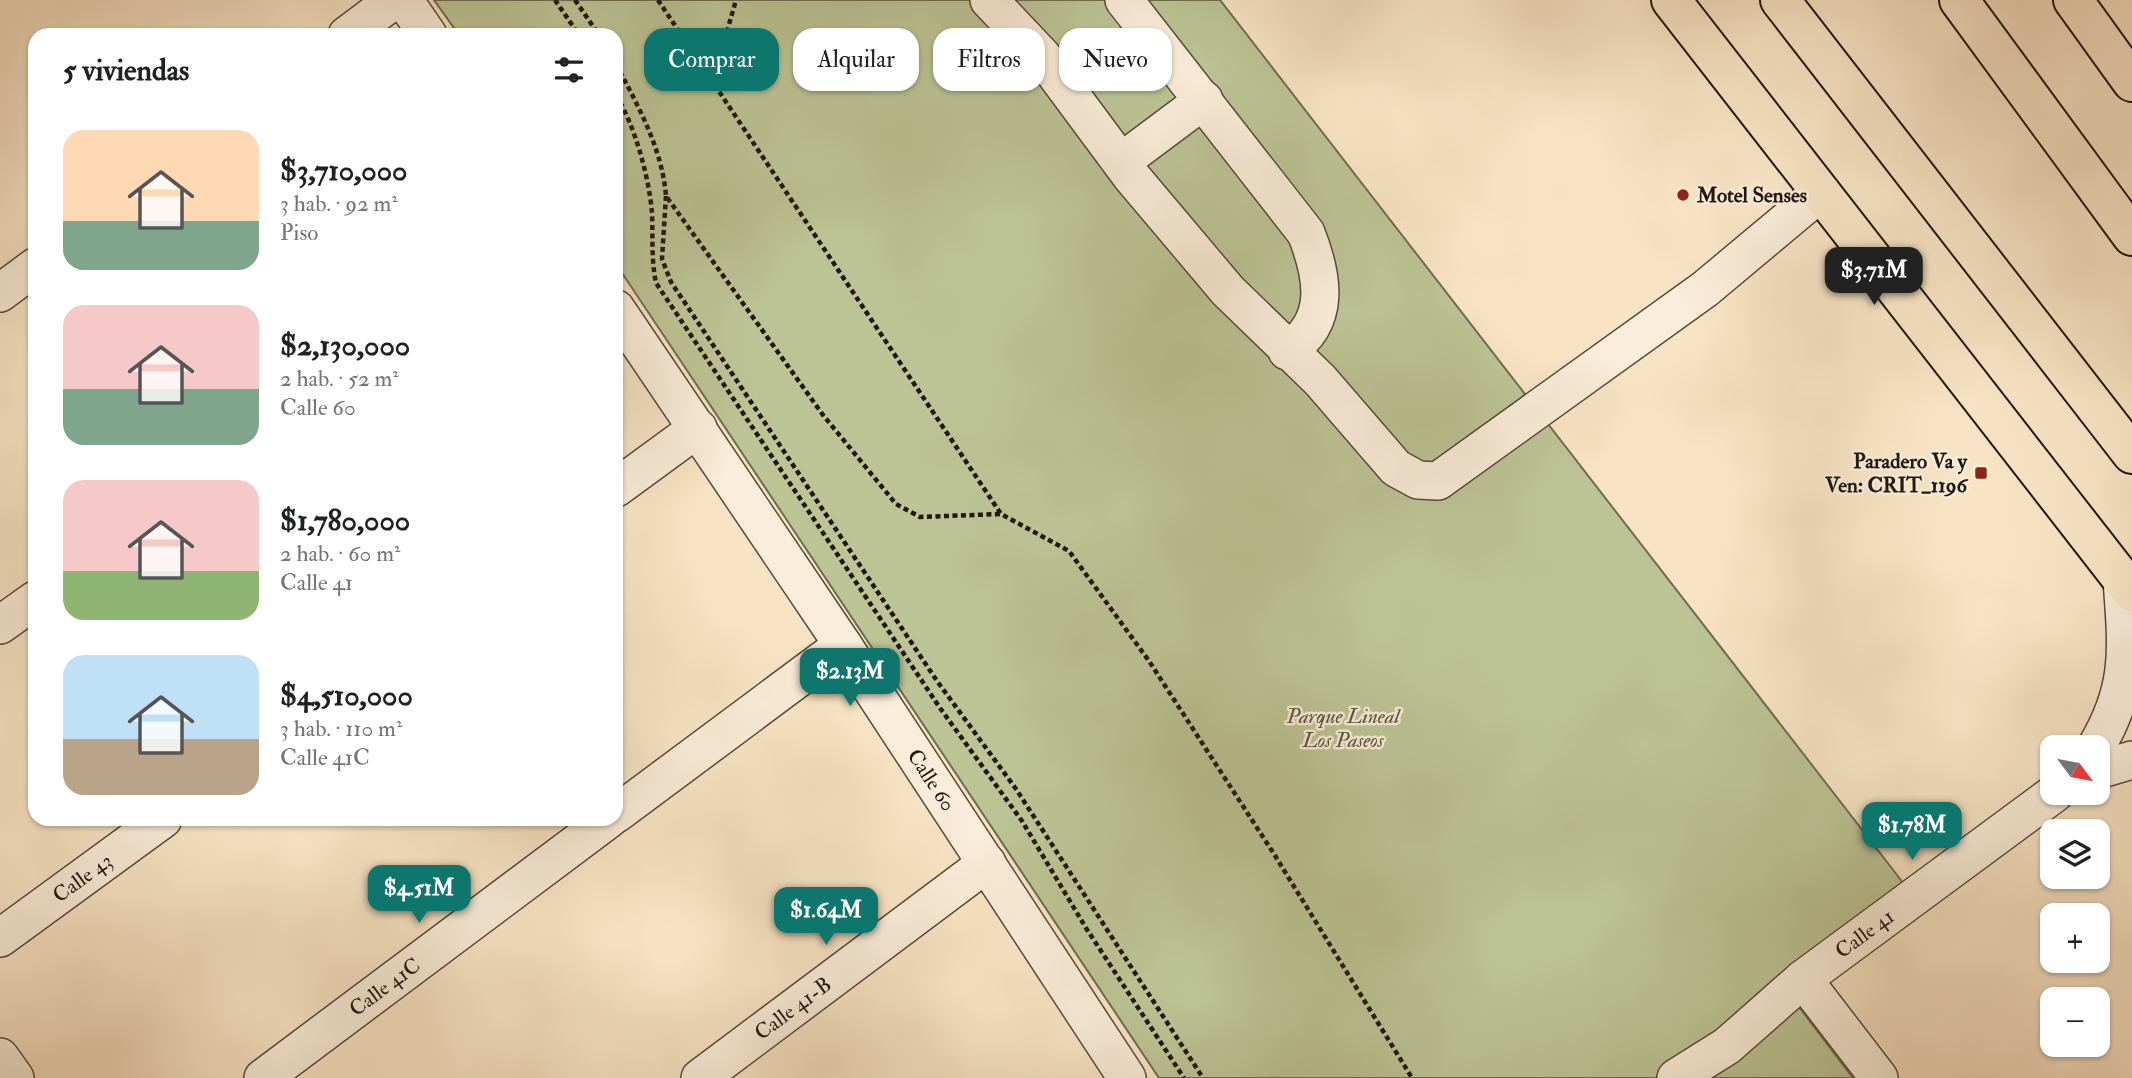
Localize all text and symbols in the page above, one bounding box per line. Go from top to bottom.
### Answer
chip: Comprar [644,28,779,91]
chip: Alquilar [793,28,919,91]
chip: Filtros [933,28,1045,91]
chip: Nuevo [1059,28,1172,91]
icon: filters [550,51,588,89]
text: 5 viviendas [63,52,189,89]
text: $3,710,000 [280,152,407,189]
icon: home [119,158,203,242]
place label: Motel Senses [1696,182,1807,209]
marker: Motel Senses [1675,187,1691,203]
text: 3 hab. · 92 m² [280,189,398,218]
text: Piso [280,218,318,247]
pin: $3.71M [1817,247,1931,307]
text: $3.71M [1841,255,1907,284]
text: $2,130,000 [280,327,410,364]
icon: home [119,333,203,417]
text: 2 hab. · 52 m² [280,364,399,393]
text: Calle 60 [280,393,356,422]
place label: Paradero Va y Ven: CRIT_1196 [1824,448,1968,499]
marker: Paradero Va y Ven: CRIT_1196 [1973,465,1989,481]
text: $1,780,000 [280,502,410,539]
icon: home [119,508,203,592]
text: 2 hab. · 60 m² [280,539,401,568]
text: Calle 41 [280,568,353,597]
pin: $2.13M [793,648,907,708]
text: $2.13M [816,656,884,685]
text: $4,510,000 [280,677,413,714]
icon: home [119,683,203,767]
park label: Parque Lineal Los Paseos [1285,703,1402,754]
text: 3 hab. · 110 m² [280,714,402,743]
north arrow [2040,735,2110,805]
map controls [2040,735,2110,1057]
text: Calle 41C [280,743,370,772]
street label: Calle 60 [901,744,961,817]
pin: $1.78M [1855,802,1969,862]
text: $1.78M [1878,810,1946,839]
button: layers [2040,819,2110,889]
street label: Calle 43 [48,848,118,909]
pin: $4.51M [362,866,476,925]
text: $4.51M [384,873,454,902]
pin: $1.64M [769,888,883,947]
text: $1.64M [790,895,862,924]
street label: Calle 41 [1830,903,1900,965]
button: + [2040,903,2110,973]
street label: Calle 41C [344,952,426,1023]
street label: Calle 41-B [749,971,837,1046]
button: − [2040,987,2110,1057]

